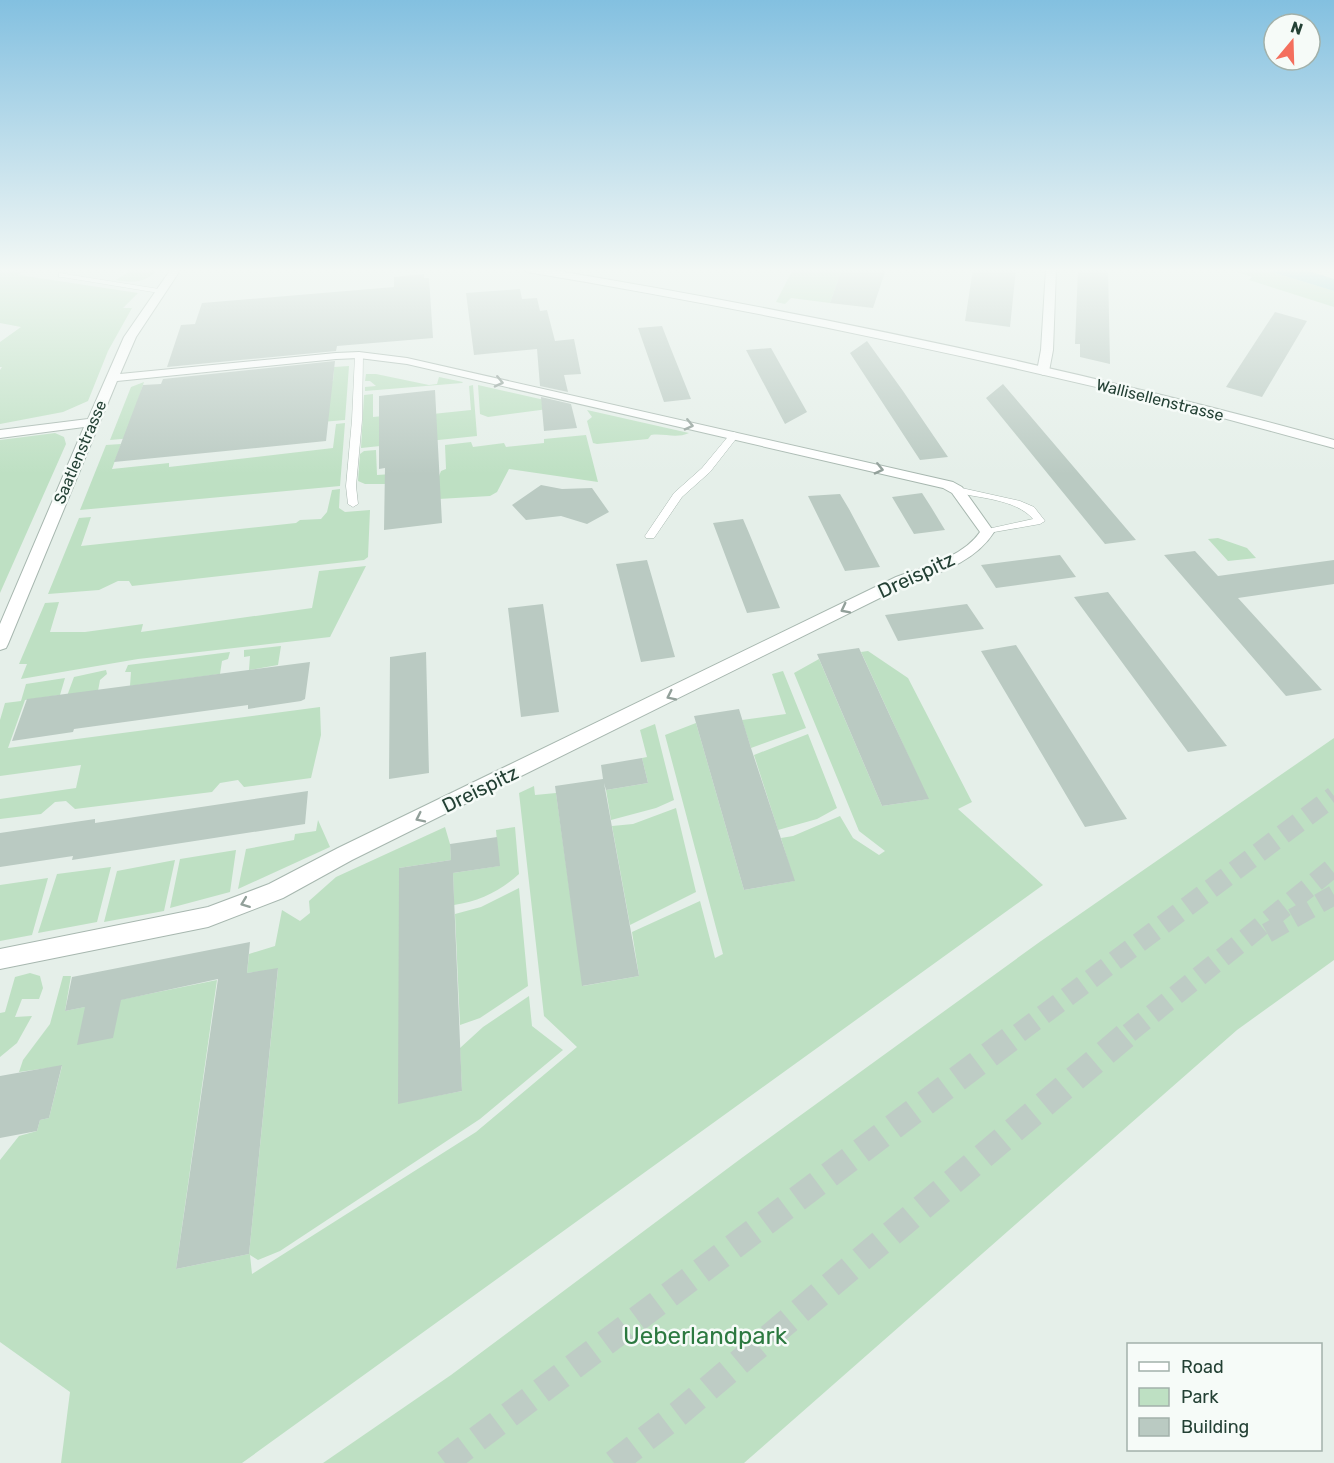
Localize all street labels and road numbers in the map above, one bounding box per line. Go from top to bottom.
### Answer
street label: Wallisellenstrasse [1094,375,1226,425]
street label: Saatlenstrasse [50,397,110,507]
street label: Dreispitz [874,547,958,603]
street label: Dreispitz [438,760,522,818]

